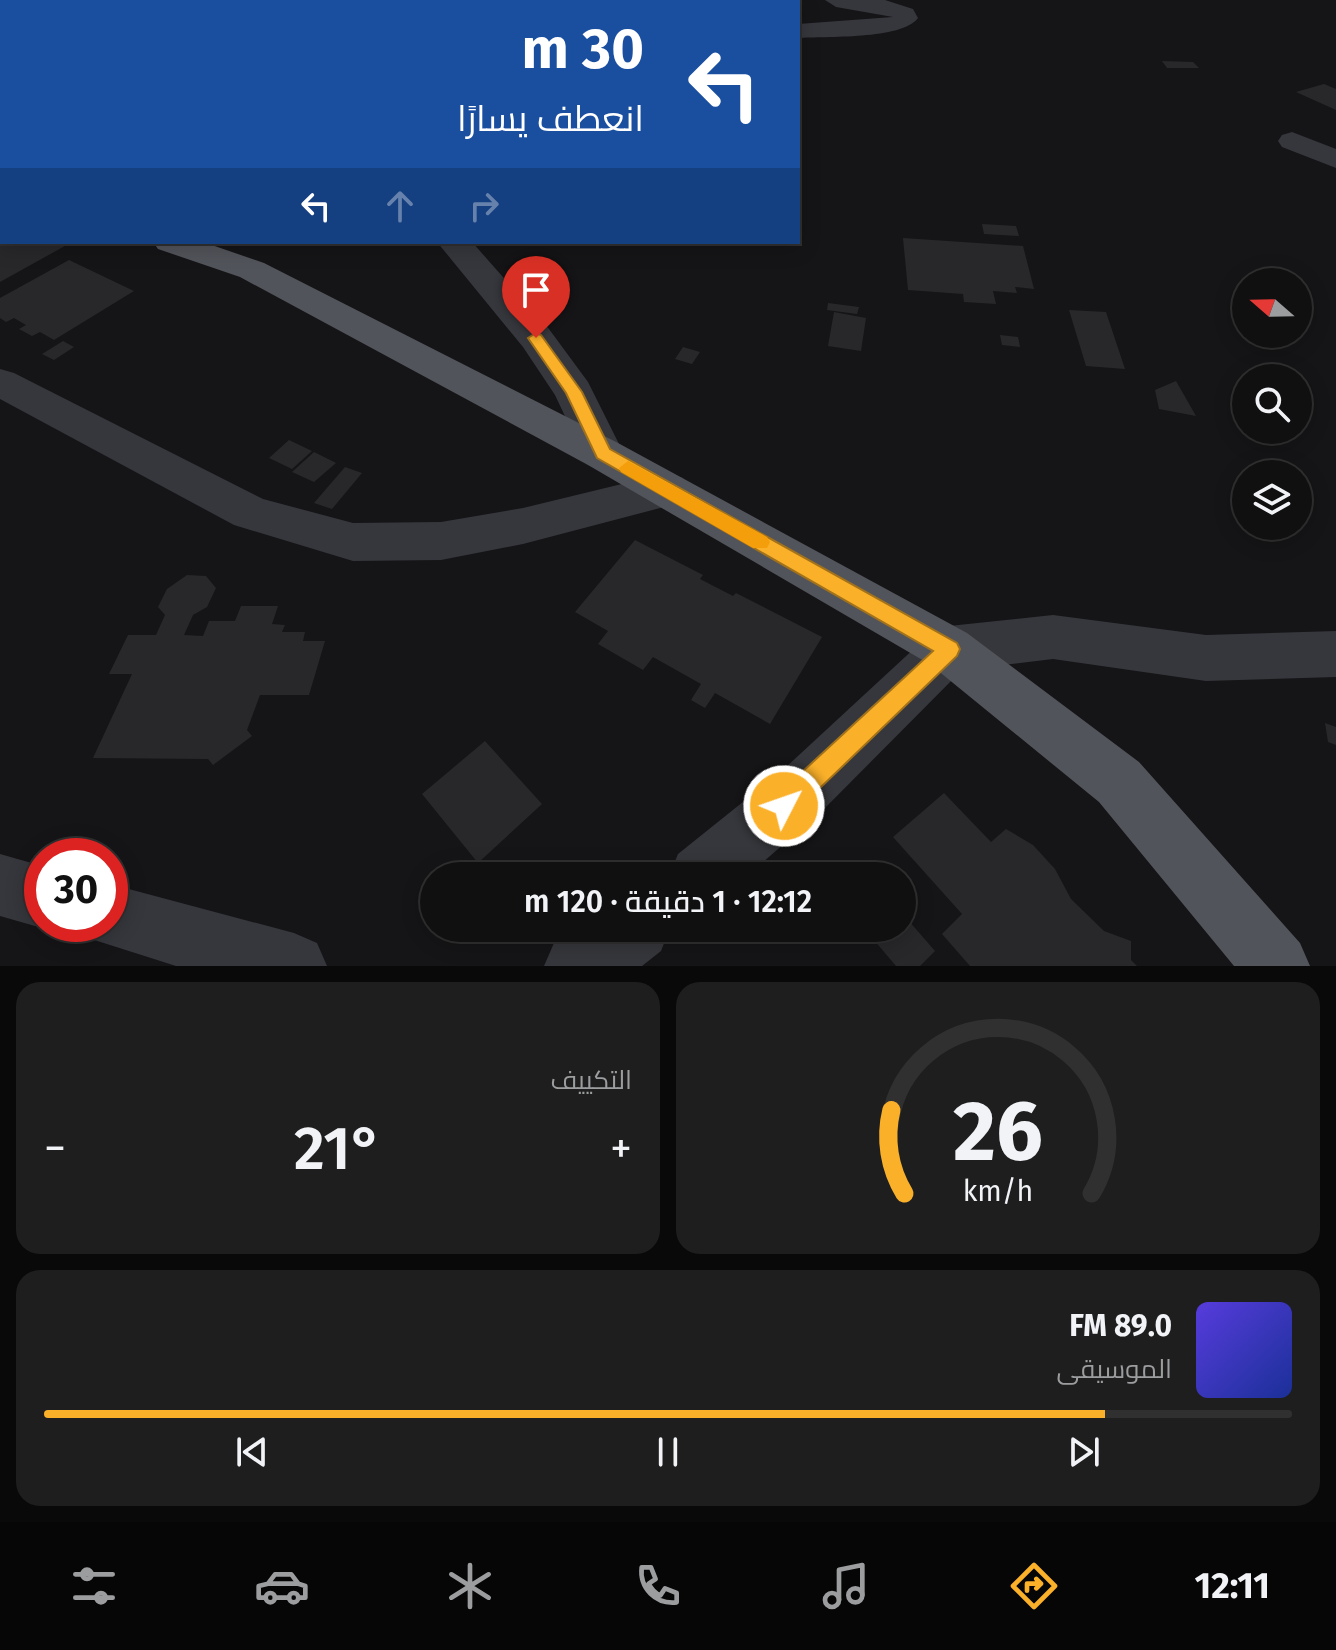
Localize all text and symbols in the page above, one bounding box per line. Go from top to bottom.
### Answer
text: 30 m [522,16,644,83]
icon: left [672,32,776,136]
text: انعطف يسارًا [457,97,644,141]
icon: left [294,184,338,228]
icon: ahead [378,184,422,228]
icon: right [462,184,506,228]
pin [502,256,570,338]
icon: arrive [514,268,558,312]
north arrow [1232,268,1312,348]
map controls [1232,268,1312,540]
button: search [1232,364,1312,444]
button: layers [1232,460,1312,540]
position arrow [742,764,826,848]
speed limit sign: 30 [24,838,128,942]
text: 12:12 · 1 دقيقة · 120 m [524,884,812,920]
text: التكييف [550,1065,632,1096]
text: 26 [953,1082,1043,1182]
text: 21° [294,1113,382,1185]
text: − [44,1122,66,1175]
text: + [610,1122,632,1175]
text: km/h [963,1174,1033,1209]
text: 89.0 FM [1069,1308,1172,1344]
text: الموسيقى [1057,1354,1172,1385]
icon: previous [230,1430,274,1474]
icon: pause [646,1430,690,1474]
icon: next [1062,1430,1106,1474]
icon: filters [66,1558,122,1614]
icon: car [254,1558,310,1614]
icon: climate [442,1558,498,1614]
icon: phone [630,1558,686,1614]
icon: music [818,1558,874,1614]
icon: directions [1006,1558,1062,1614]
text: 12:11 [1194,1564,1270,1608]

